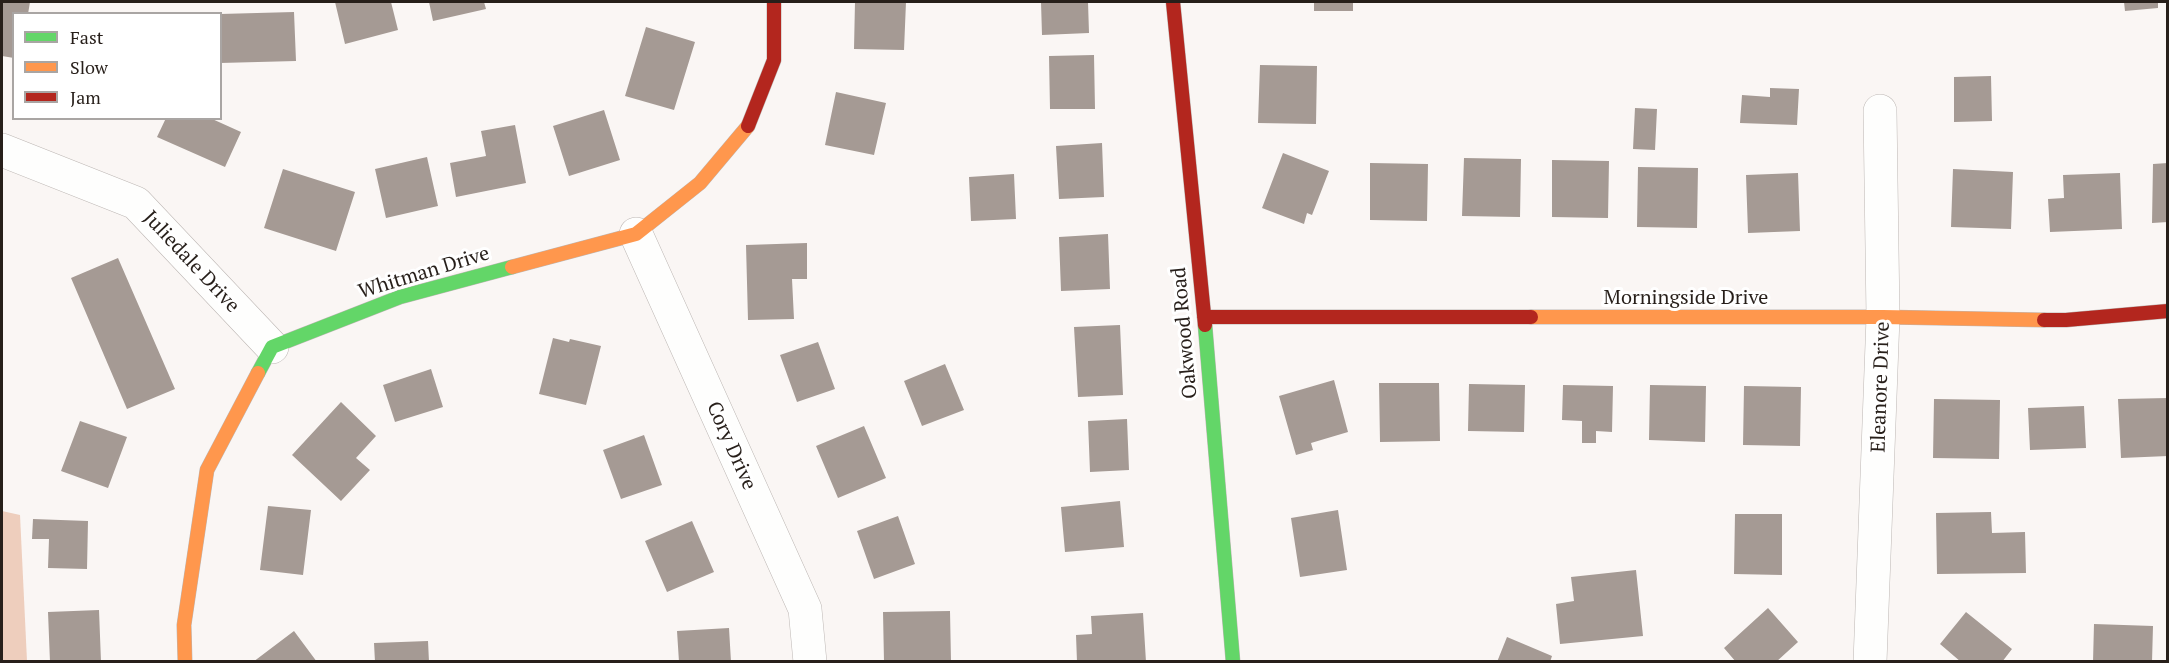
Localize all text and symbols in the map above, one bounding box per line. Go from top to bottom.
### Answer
legend [12,12,222,120]
text: Fast [70,25,103,49]
text: Slow [70,55,108,79]
text: Jam [70,85,101,109]
street label: Juliedale Drive [138,206,244,318]
street label: Whitman Drive [356,242,492,304]
street label: Oakwood Road [1167,266,1203,400]
street label: Morningside Drive [1604,286,1768,310]
street label: Eleanore Drive [1867,321,1895,453]
street label: Cory Drive [701,398,761,494]

